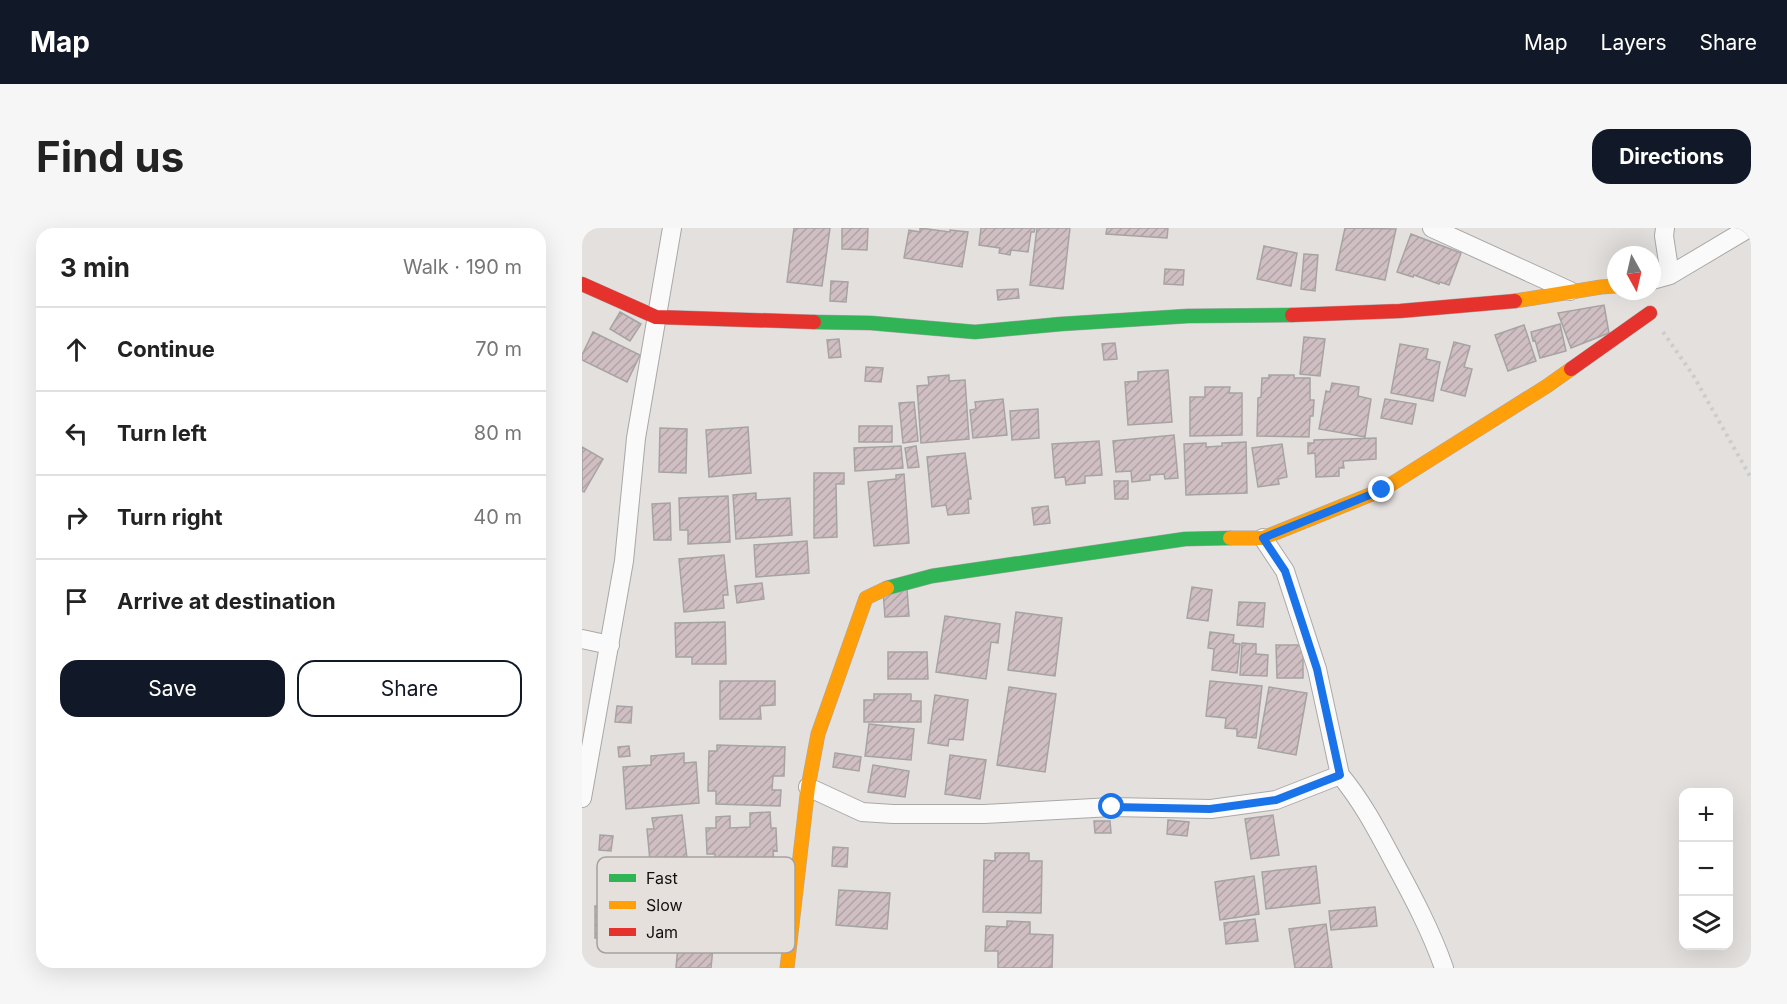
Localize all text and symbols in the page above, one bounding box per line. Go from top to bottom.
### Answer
text: Map [30,25,90,59]
text: Map [1524,30,1568,55]
text: Layers [1601,30,1667,55]
text: Share [1700,30,1757,55]
button: Directions [1592,129,1751,184]
text: Find us [36,131,184,182]
north arrow [1607,246,1661,300]
text: 3 min [60,252,130,283]
text: Walk · 190 m [403,255,522,279]
icon: ahead [60,333,93,366]
text: Continue [117,336,215,362]
text: 70 m [475,337,522,361]
icon: left [60,417,93,450]
text: Turn left [117,420,207,446]
text: 80 m [474,421,522,445]
route end [1368,476,1394,502]
icon: right [60,501,93,534]
text: Turn right [117,504,223,530]
text: 40 m [473,505,522,529]
icon: arrive [60,585,93,618]
text: Arrive at destination [117,588,336,614]
button: Save [60,660,285,717]
button: Share [297,660,522,717]
map controls [1679,788,1733,950]
button: + [1679,788,1733,842]
route start [1098,793,1124,819]
button: − [1679,842,1733,896]
legend [597,857,795,953]
text: Fast [646,868,678,888]
text: Slow [646,895,683,915]
button: layers [1679,896,1733,950]
text: Jam [646,922,678,942]

